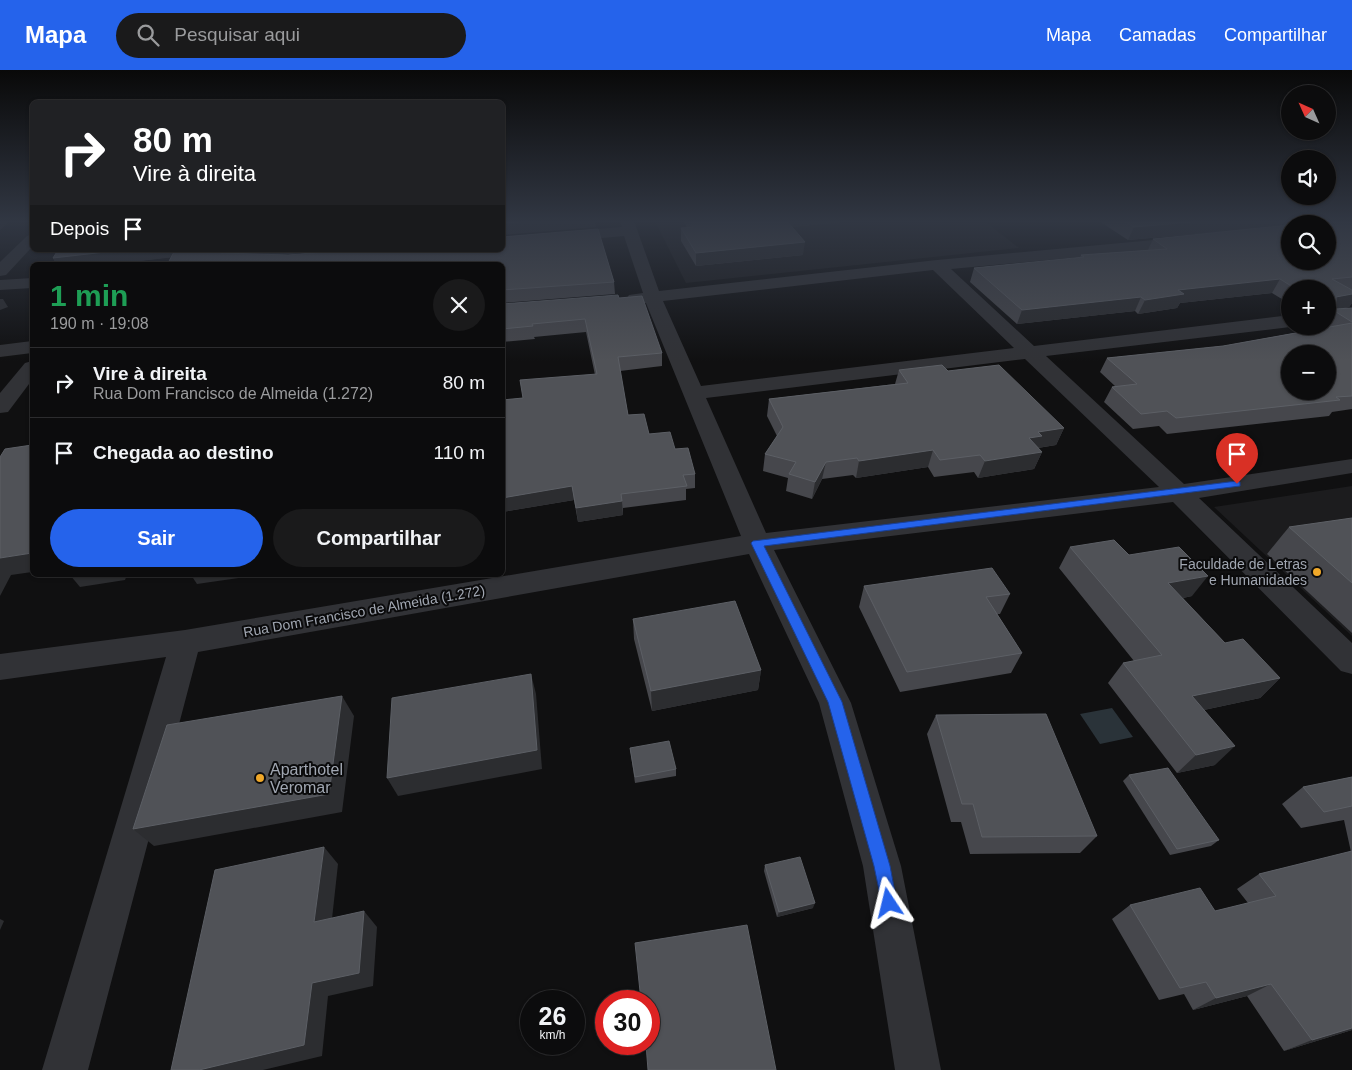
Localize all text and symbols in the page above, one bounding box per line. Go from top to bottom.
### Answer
search box [116,13,466,58]
text: Mapa [25,21,86,48]
icon: search [134,21,162,49]
text: Pesquisar aqui [174,24,300,45]
text: Mapa [1046,25,1091,45]
text: Camadas [1119,25,1196,45]
text: Compartilhar [1224,25,1327,45]
north arrow [1281,85,1336,140]
map controls [1281,85,1336,400]
icon: right [50,120,115,185]
text: 80 m [133,120,213,159]
button: sound [1281,150,1336,205]
text: Vire à direita [133,161,256,186]
icon: arrive [119,215,147,243]
button: search [1281,215,1336,270]
text: Depois [50,218,109,239]
text: 1 min [50,279,128,312]
button: close [433,279,485,331]
button: + [1281,280,1336,335]
text: 190 m · 19:08 [50,315,149,332]
button: − [1281,345,1336,400]
text: Vire à direita [93,363,207,384]
icon: right [50,369,78,397]
text: 80 m [443,372,485,393]
text: Rua Dom Francisco de Almeida (1.272) [93,385,373,402]
pin [1216,433,1258,484]
icon: arrive [50,439,78,467]
icon: arrive [1223,440,1251,468]
text: Chegada ao destino [93,442,274,463]
text: 110 m [434,442,485,463]
button: Sair [50,509,263,567]
button: Compartilhar [273,509,485,567]
place label: Faculdade de Letras e Humanidades [1179,556,1307,588]
marker: Faculdade de Letras e Humanidades [1311,566,1323,578]
street label: Rua Dom Francisco de Almeida (1.272) [242,582,486,640]
place label: Aparthotel Veromar [270,761,343,796]
marker: Aparthotel Veromar [254,772,266,784]
position arrow [862,876,914,928]
speed limit sign: 30 [595,990,660,1055]
text: 26 [539,1002,566,1030]
text: km/h [539,1028,566,1042]

